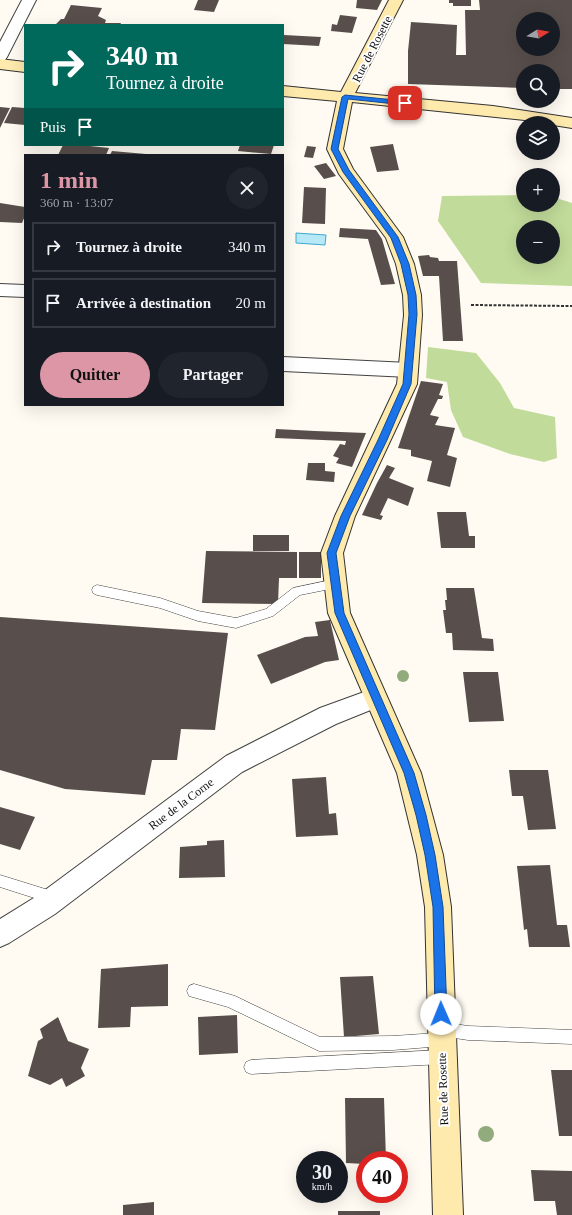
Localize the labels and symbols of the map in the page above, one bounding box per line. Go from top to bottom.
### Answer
north arrow [516,12,560,56]
street label: Rue de Rosette [349,13,395,85]
pin [388,86,422,120]
street label: Rue de la Corne [146,775,216,833]
position arrow [420,993,462,1035]
street label: Rue de Rosette [435,1052,451,1126]
speed limit sign: 40 [356,1151,408,1203]

